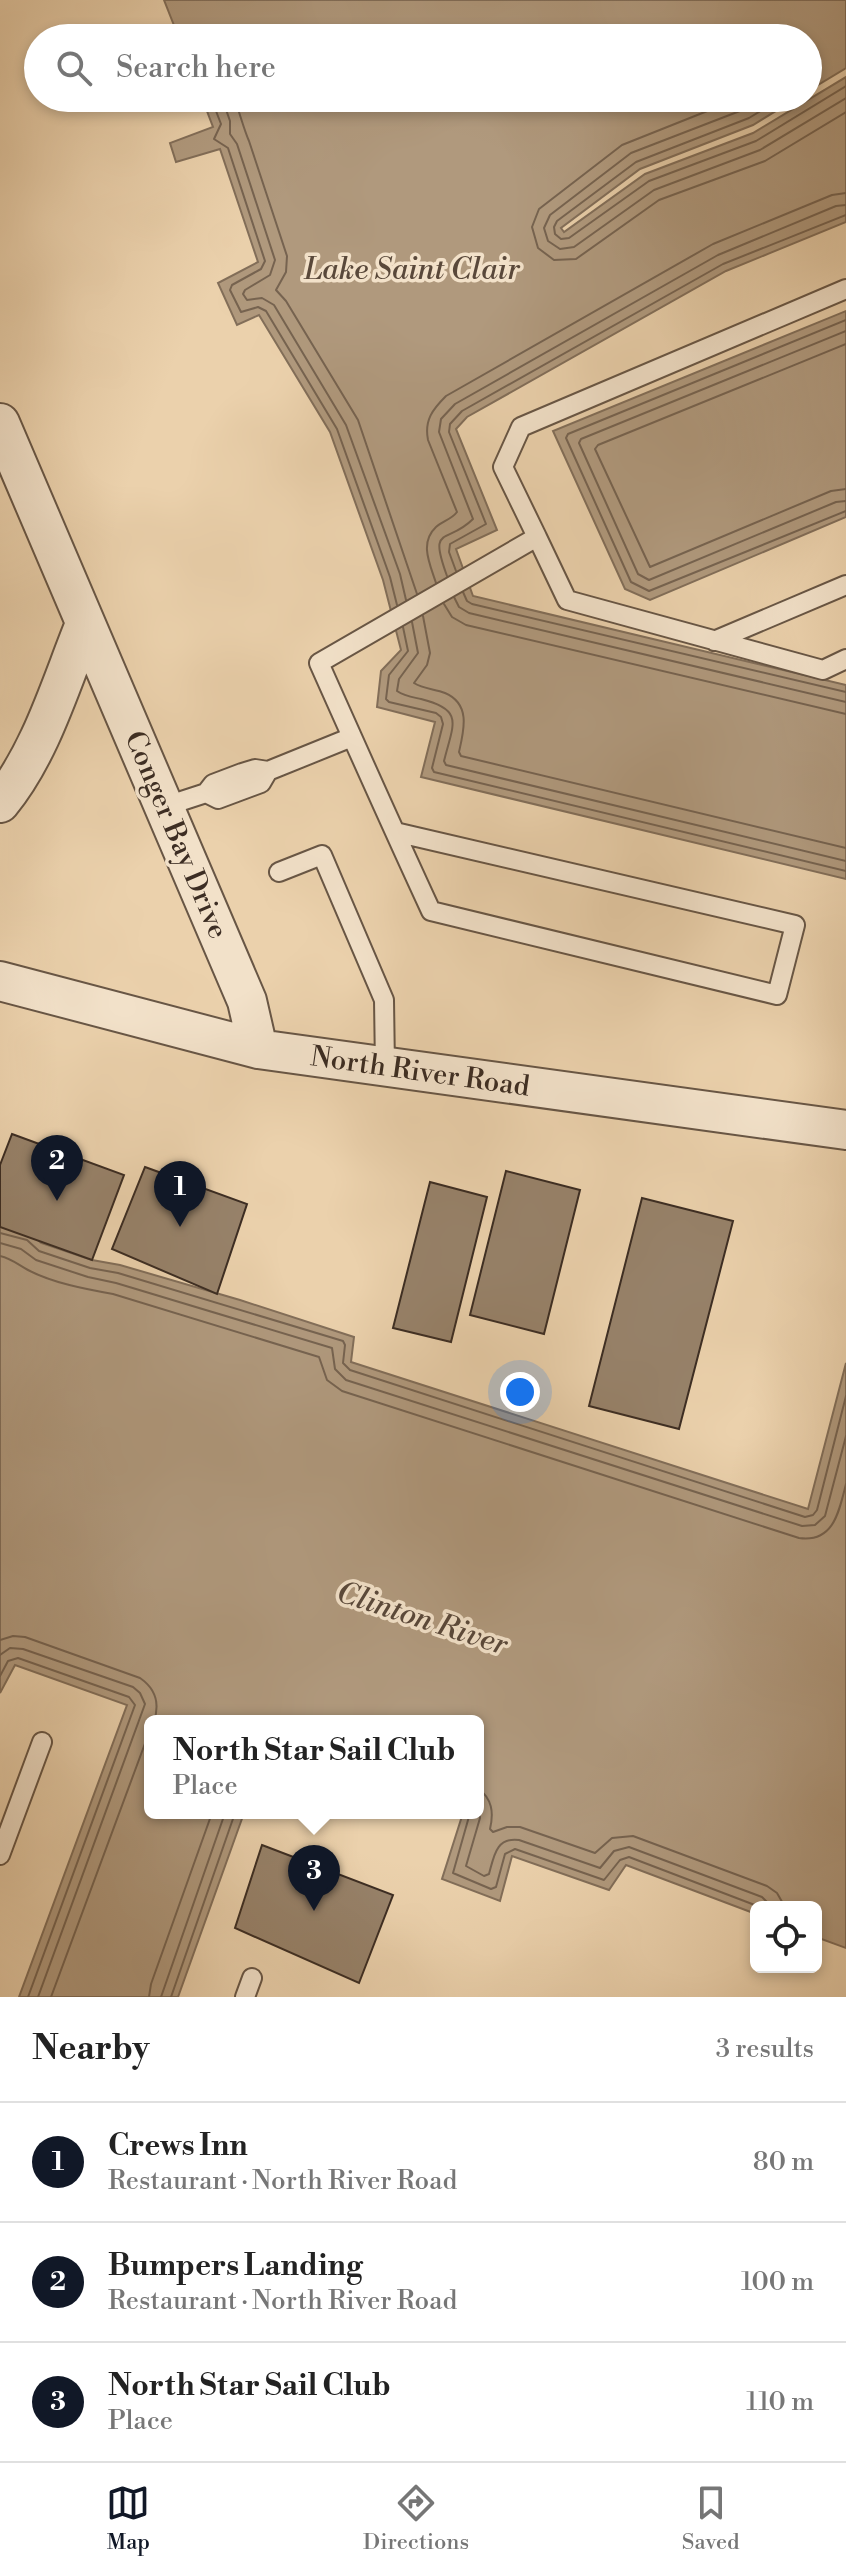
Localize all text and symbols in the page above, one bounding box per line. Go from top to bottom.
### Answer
search box [24,24,822,112]
icon: search [52,46,96,90]
text: Search here [116,49,276,87]
water label: Lake Saint Clair [303,251,521,289]
street label: Conger Bay Drive [116,726,236,944]
street label: North River Road [308,1039,532,1105]
pin: 2 [31,1135,83,1201]
pin: 1 [154,1161,206,1227]
your location [500,1372,540,1412]
water label: Clinton River [332,1574,513,1665]
popup [144,1715,484,1819]
text: North Star Sail Club [173,1732,455,1770]
text: Place [173,1770,238,1802]
pin: 3 [288,1845,340,1911]
map controls [750,1901,822,1973]
button: locate [750,1901,822,1973]
text: Nearby [32,2028,150,2070]
text: 3 results [716,2033,814,2065]
text: Crews Inn [108,2127,248,2165]
text: 1 [52,2146,64,2178]
text: 80 m [753,2146,814,2178]
text: Restaurant · North River Road [108,2165,457,2197]
text: Bumpers Landing [108,2247,363,2285]
text: 2 [50,2266,66,2298]
text: 100 m [741,2266,814,2298]
text: Restaurant · North River Road [108,2285,457,2317]
text: North Star Sail Club [108,2367,391,2405]
text: 3 [50,2386,66,2418]
text: 110 m [746,2386,814,2418]
text: Place [108,2405,173,2437]
tab: Map [106,2481,150,2556]
tab: Directions [363,2481,469,2556]
tab: Saved [682,2481,740,2556]

